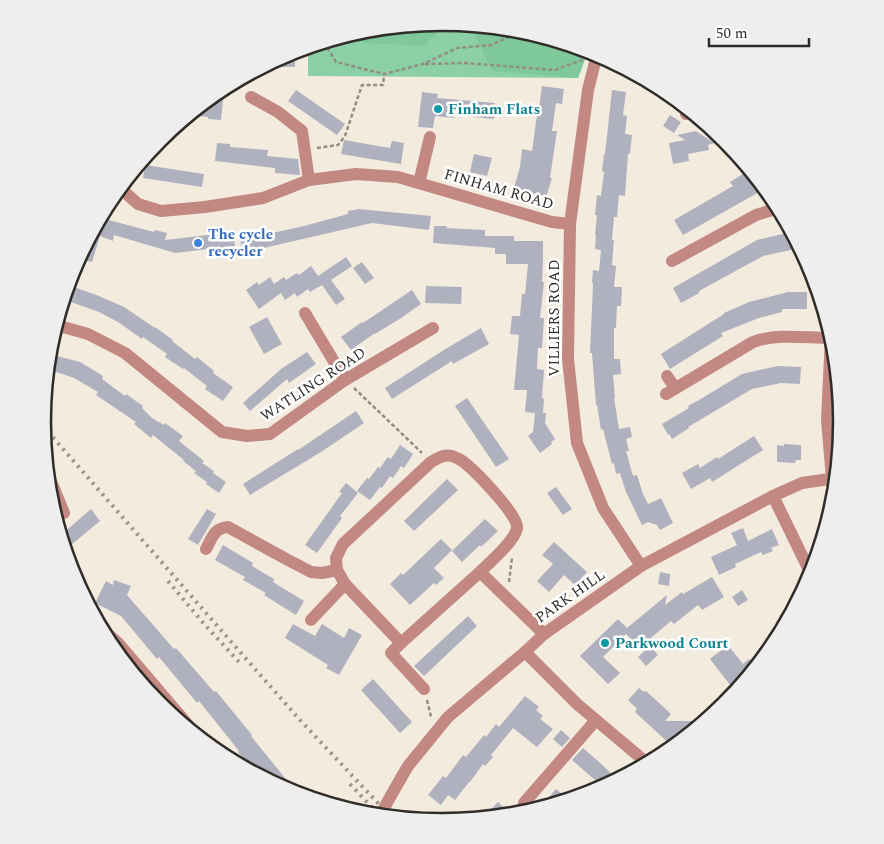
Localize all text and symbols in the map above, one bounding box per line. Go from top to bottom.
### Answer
scale bar [709,15,809,47]
text: 50 m [716,22,748,45]
place label: Finham Flats [448,98,540,121]
marker: Finham Flats [432,103,444,115]
street label: FINHAM ROAD [441,163,556,216]
place label: The cycle recycler [208,223,273,263]
marker: The cycle recycler [192,237,204,249]
street label: VILLIERS ROAD [543,259,566,377]
street label: WATLING ROAD [256,342,371,427]
street label: PARK HILL [531,564,610,629]
place label: Parkwood Court [615,632,729,655]
marker: Parkwood Court [599,637,611,649]

